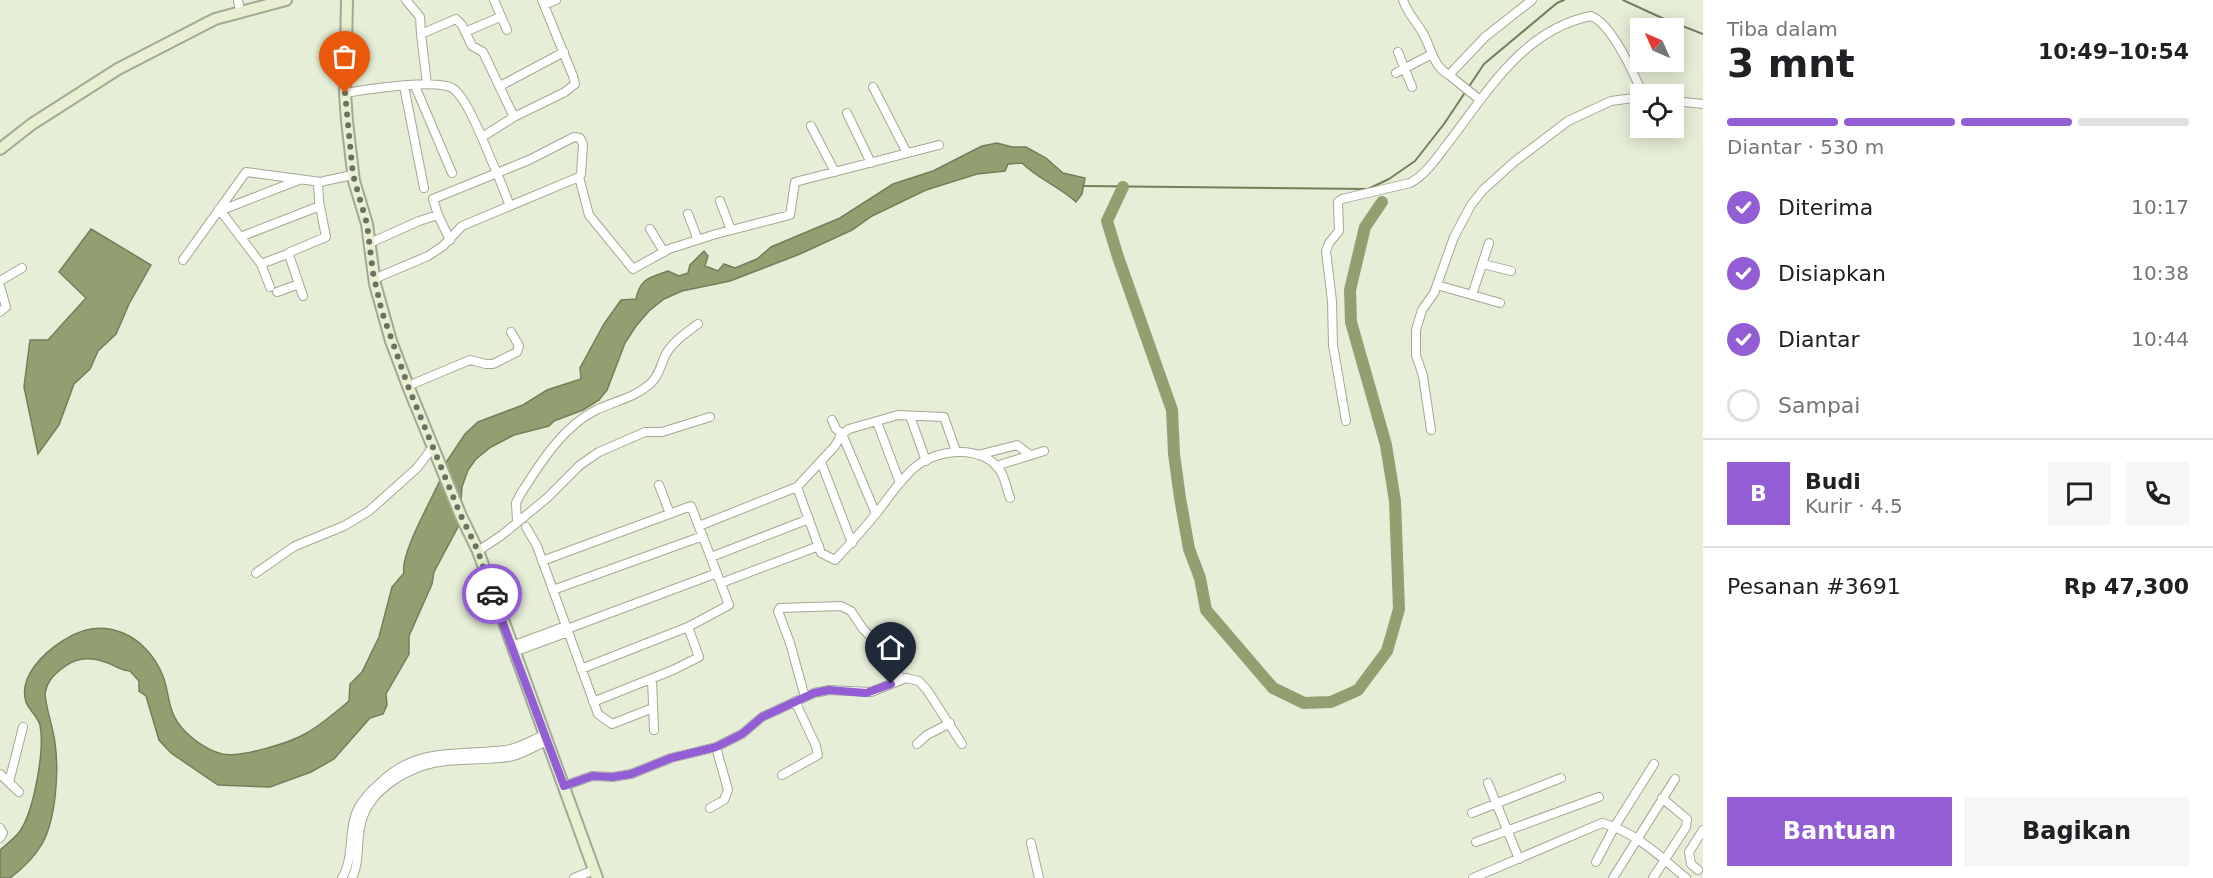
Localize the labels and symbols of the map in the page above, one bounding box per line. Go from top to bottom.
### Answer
north arrow [1630,18,1684,72]
pin [319,31,370,93]
courier [462,564,522,624]
pin [865,622,916,684]

